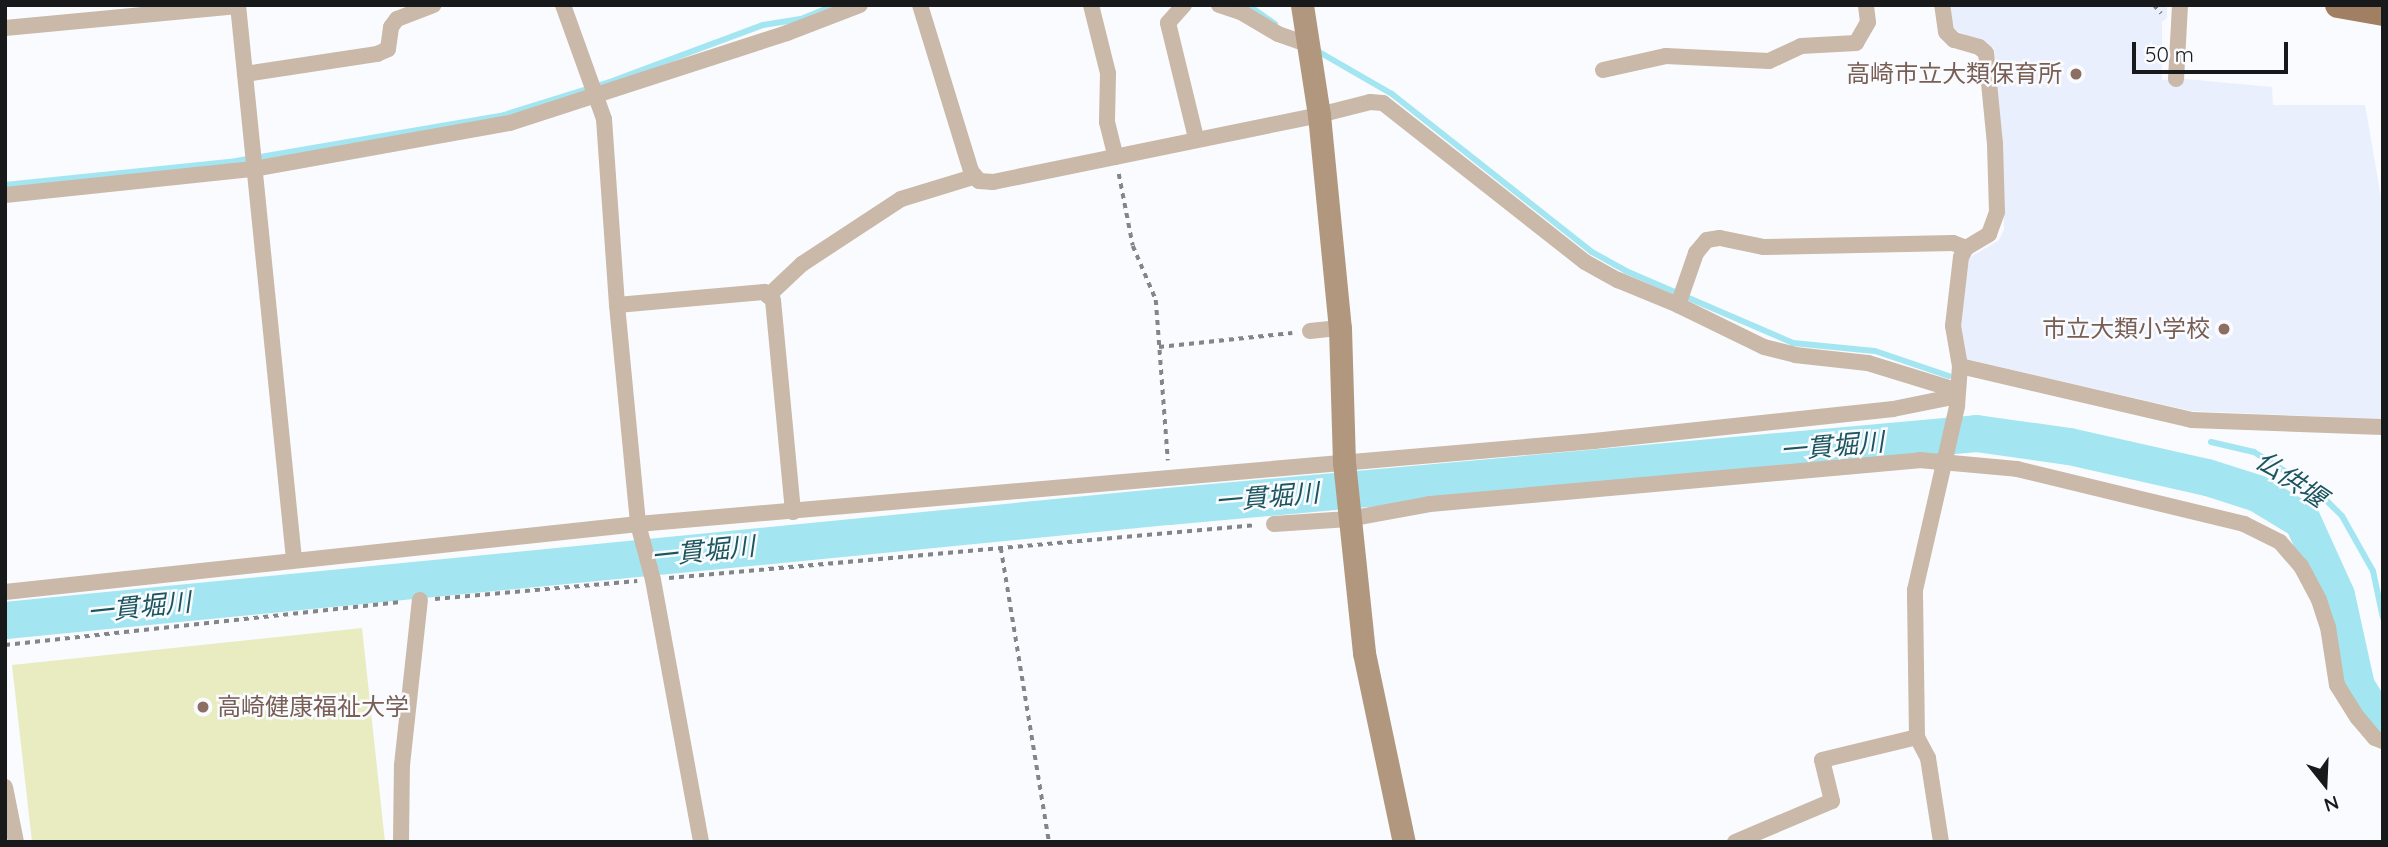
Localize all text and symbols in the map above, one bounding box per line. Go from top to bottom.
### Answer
scale bar [2136,28,2292,72]
text: 50 m [2145,41,2194,67]
place label: 高崎市立大類保育所 [1846,60,2062,88]
marker: 高崎市立大類保育所 [2068,66,2084,82]
place label: 市立大類小学校 [2042,315,2210,343]
marker: 市立大類小学校 [2216,321,2232,337]
water label: 一貫堀川 [1779,426,1885,466]
water label: 仏供堰 [2250,444,2332,514]
water label: 一貫堀川 [1214,477,1320,517]
water label: 一貫堀川 [650,530,756,572]
water label: 一貫堀川 [86,586,192,628]
place label: 高崎健康福祉大学 [217,693,409,721]
marker: 高崎健康福祉大学 [195,699,211,715]
north arrow [2290,749,2360,819]
text: N [2321,790,2342,818]

